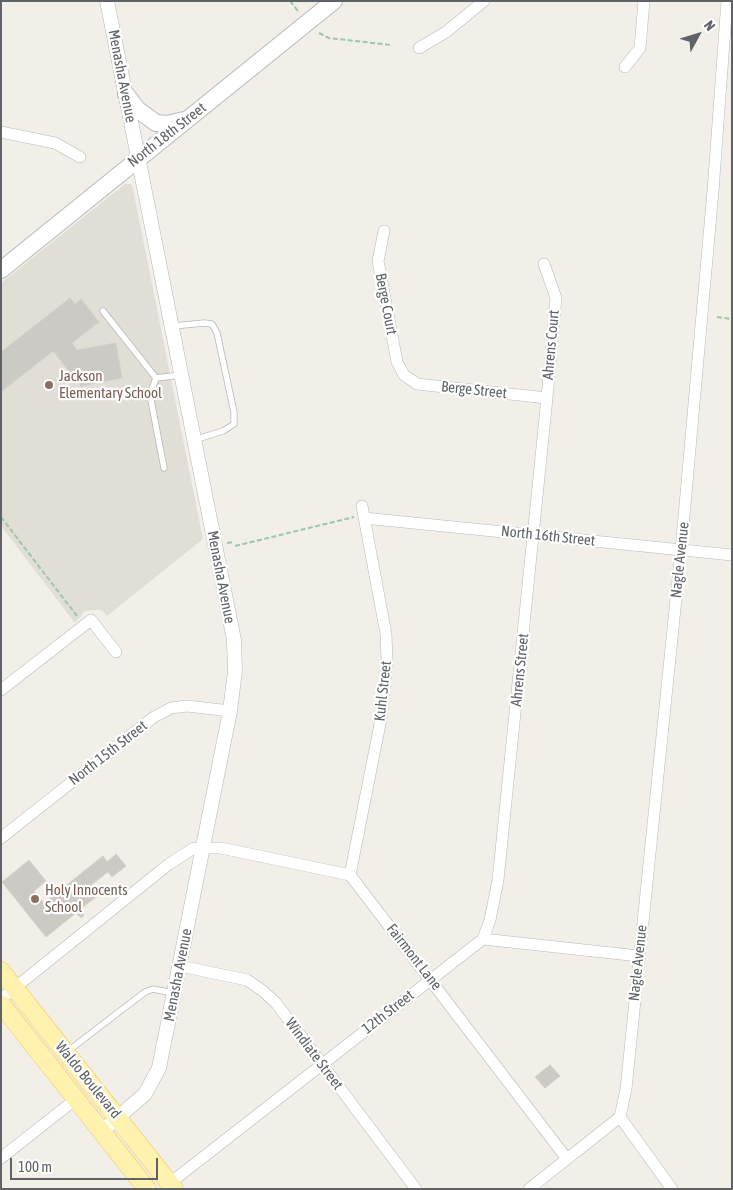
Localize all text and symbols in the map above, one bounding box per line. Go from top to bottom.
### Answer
north arrow [673,10,723,60]
text: N [701,17,718,34]
street label: Menasha Avenue [104,28,140,124]
street label: North 18th Street [124,99,210,171]
street label: Berge Court [371,272,401,336]
street label: Ahrens Court [539,309,563,381]
place label: Jackson Elementary School [59,367,162,402]
street label: Berge Street [440,378,508,402]
marker: Jackson Elementary School [43,379,55,391]
street label: Nagle Avenue [667,521,693,599]
street label: North 16th Street [500,522,596,550]
street label: Menasha Avenue [203,529,239,625]
street label: Ahrens Street [507,633,533,707]
street label: Kuhl Street [371,660,395,722]
street label: North 15th Street [65,717,151,789]
place label: Holy Innocents School [45,881,127,916]
marker: Holy Innocents School [29,893,41,905]
street label: Fairmont Lane [383,920,445,994]
street label: Nagle Avenue [625,924,651,1002]
street label: Menasha Avenue [160,927,196,1023]
street label: 12th Street [359,986,417,1038]
street label: Windiate Street [281,1015,347,1093]
street label: Waldo Boulevard [51,1038,125,1122]
scale bar [12,1148,160,1180]
text: 100 m [18,1158,52,1175]

